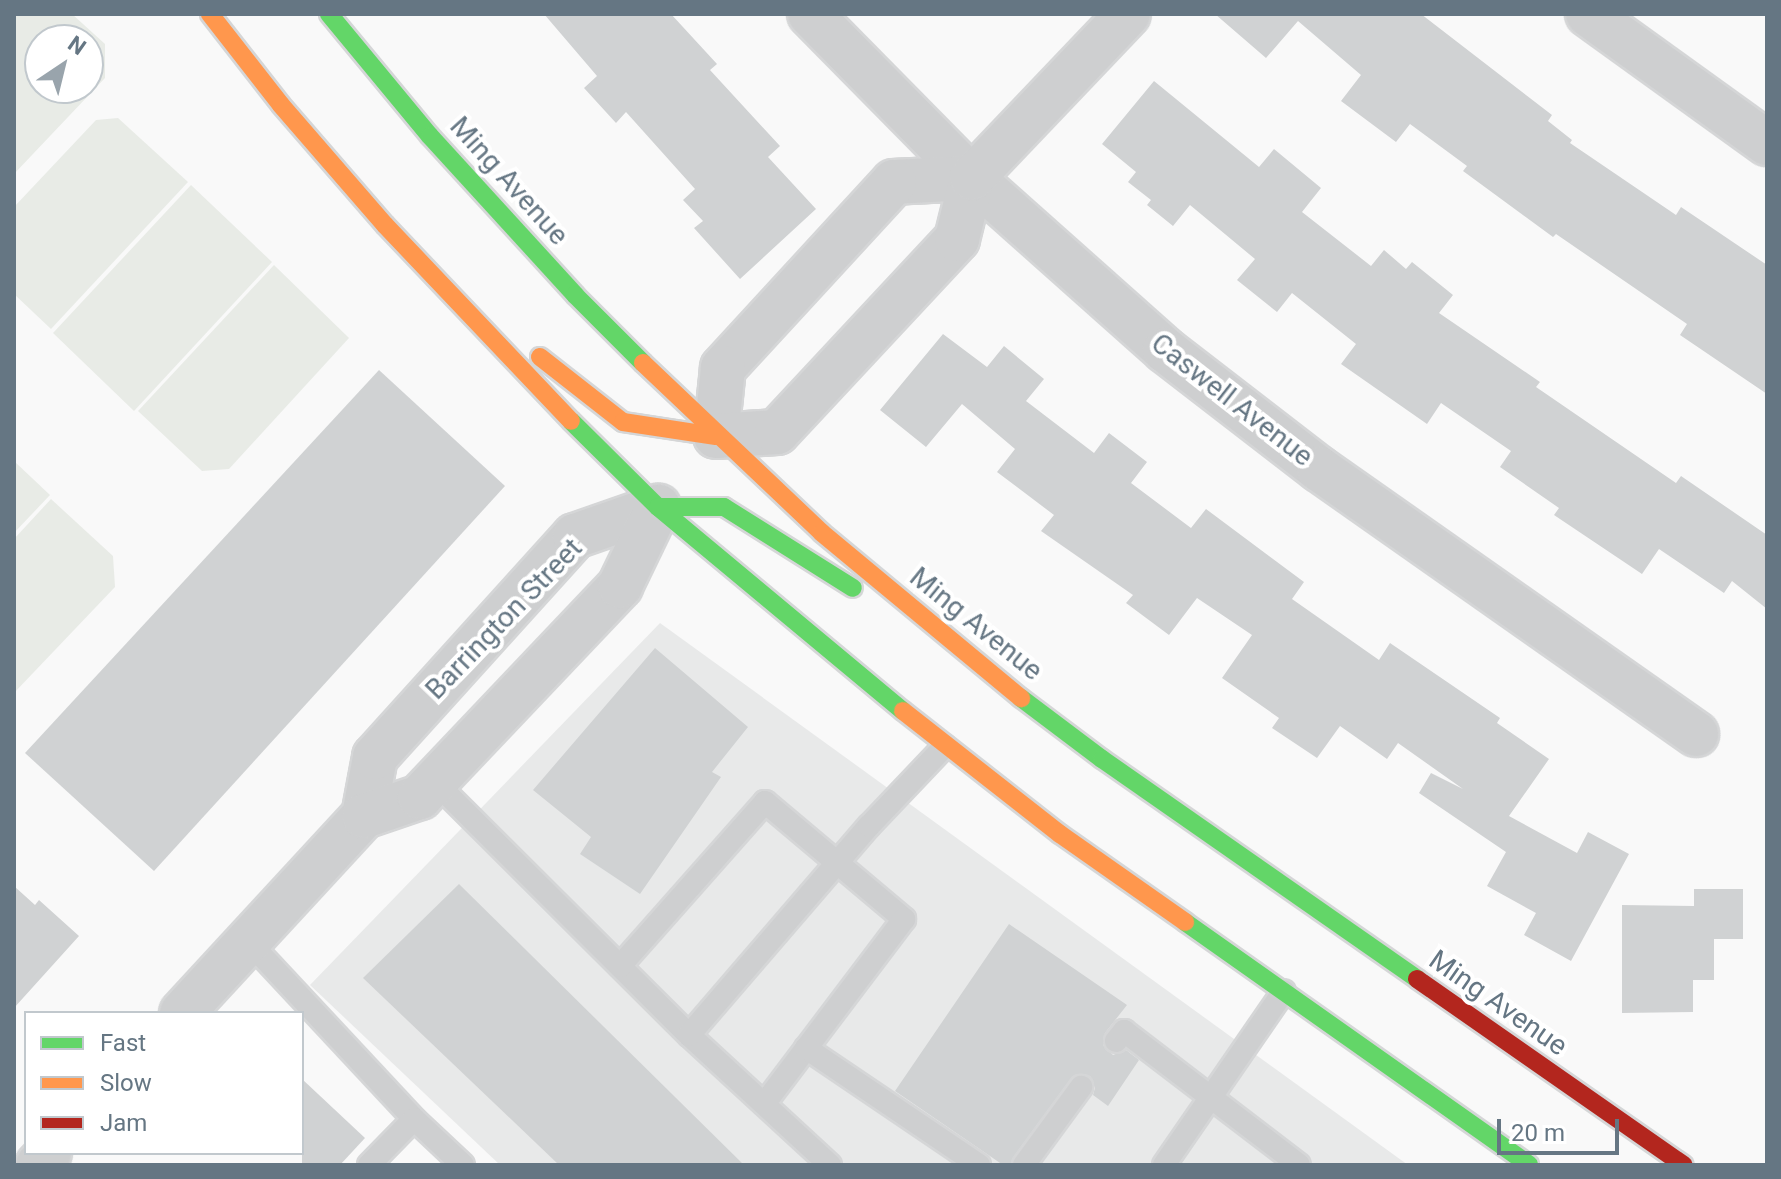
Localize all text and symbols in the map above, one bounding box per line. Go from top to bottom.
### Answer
north arrow [24,24,104,104]
text: N [63,31,90,60]
street label: Ming Avenue [443,110,575,252]
street label: Caswell Avenue [1144,326,1320,474]
street label: Barrington Street [419,532,589,706]
street label: Ming Avenue [903,560,1049,688]
street label: Ming Avenue [1422,943,1574,1063]
legend [24,1011,304,1155]
text: Fast [100,1029,146,1057]
text: Slow [100,1069,152,1097]
scale bar [1501,1103,1623,1153]
text: Jam [100,1109,147,1137]
text: 20 m [1511,1119,1565,1147]

